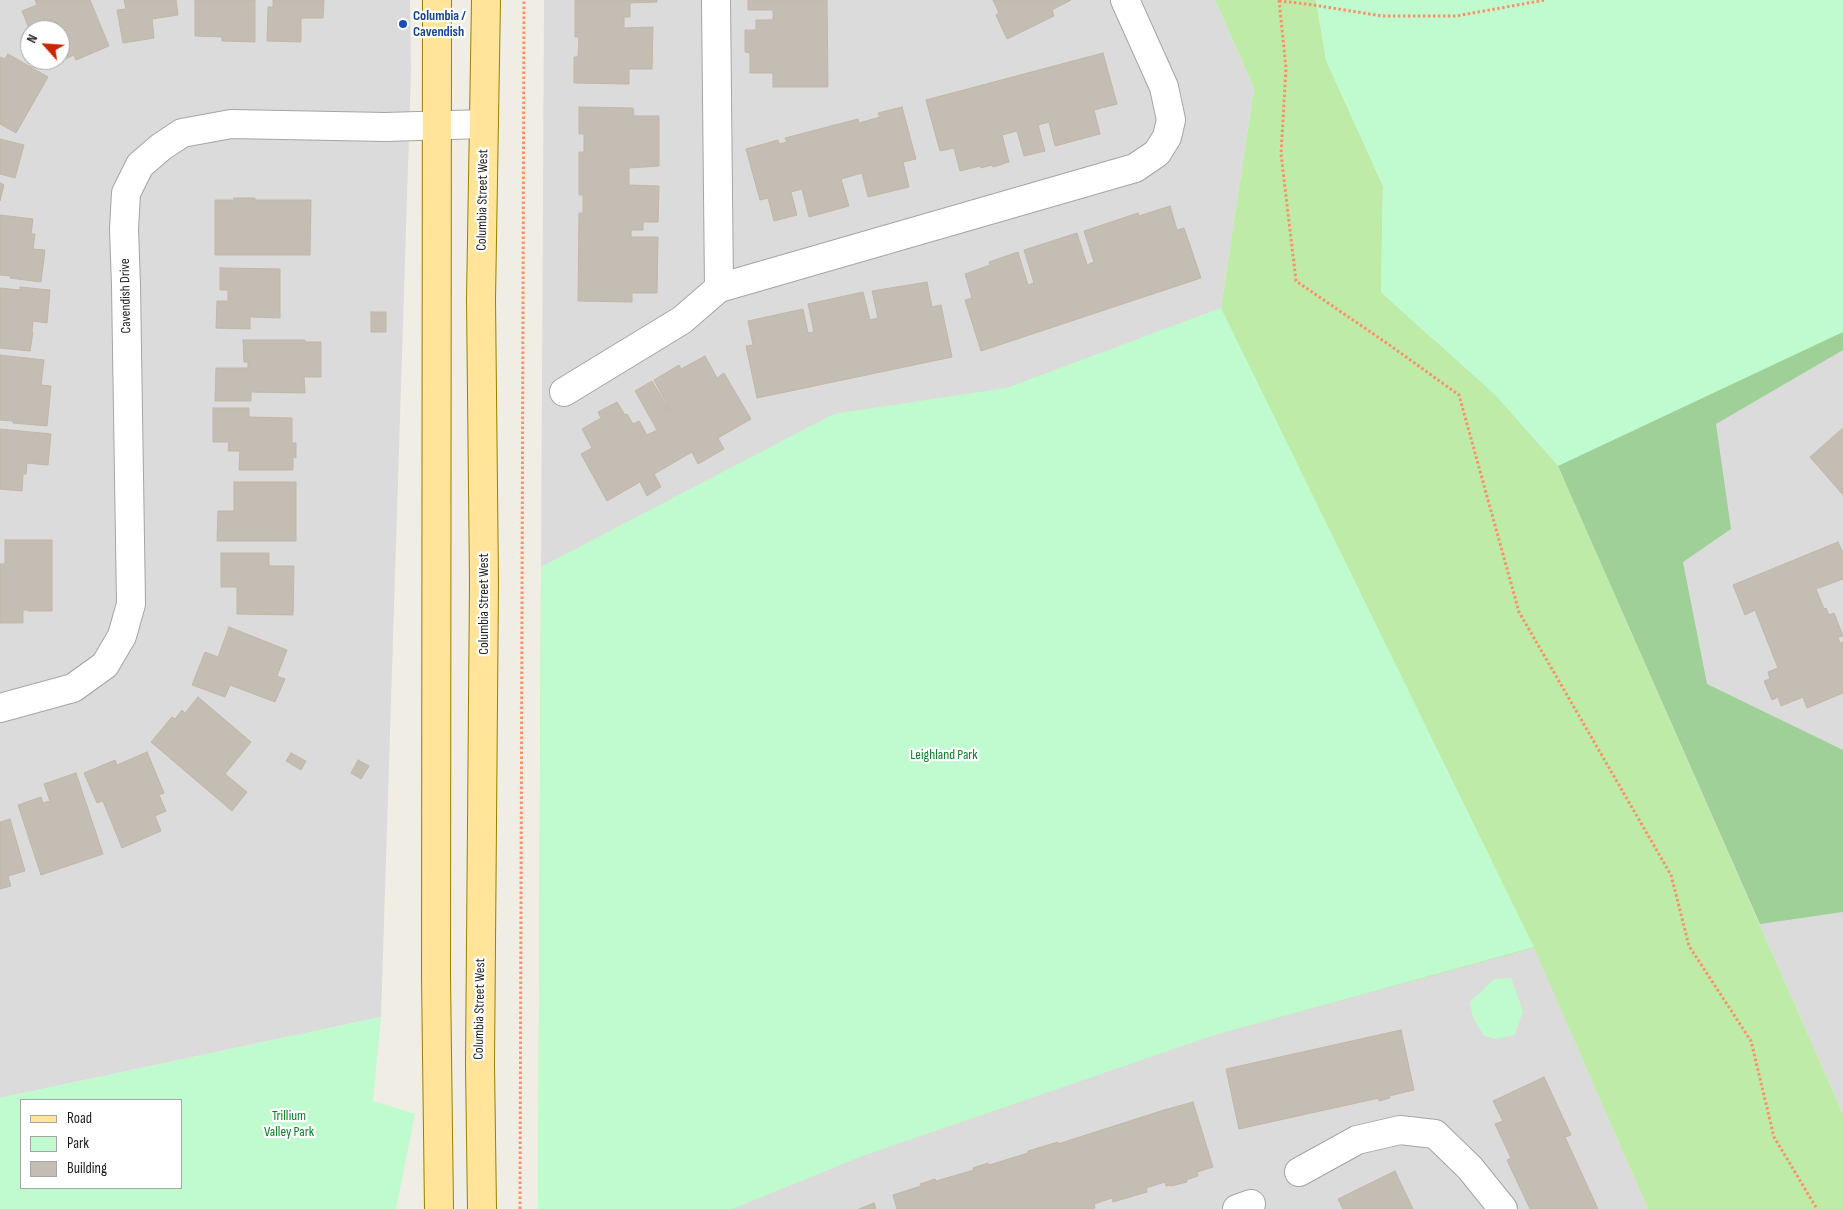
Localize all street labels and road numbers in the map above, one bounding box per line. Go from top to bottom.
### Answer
street label: Columbia Street West [474,149,492,251]
street label: Cavendish Drive [117,258,135,334]
street label: Columbia Street West [476,553,492,655]
street label: Columbia Street West [471,958,489,1060]

